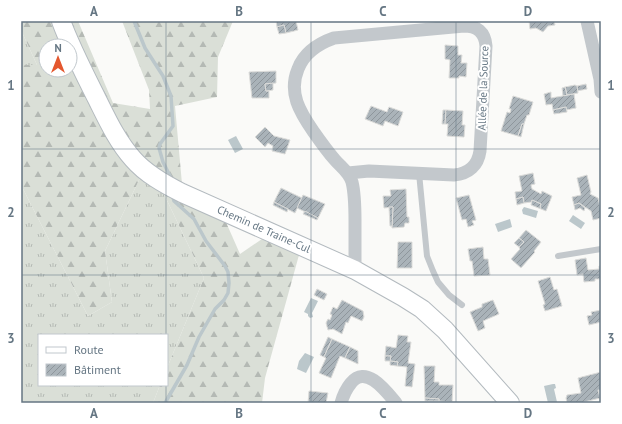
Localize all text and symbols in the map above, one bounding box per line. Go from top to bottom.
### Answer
text: A [90,3,98,20]
text: B [235,3,243,20]
text: C [379,3,387,20]
text: D [524,3,532,20]
north arrow [38,38,78,78]
text: N [54,41,62,55]
street label: Allée de la Source [475,45,491,131]
text: 1 [7,77,15,94]
text: 1 [607,77,615,94]
street label: Chemin de Traine-Cul [215,202,314,256]
text: 2 [7,204,15,221]
text: 2 [607,204,615,221]
text: 3 [7,330,15,347]
text: 3 [607,330,615,347]
legend [38,334,168,386]
text: Route [74,342,104,357]
text: Bâtiment [74,362,121,377]
text: A [90,405,98,422]
text: B [235,405,243,422]
text: C [379,405,387,422]
text: D [524,405,532,422]

